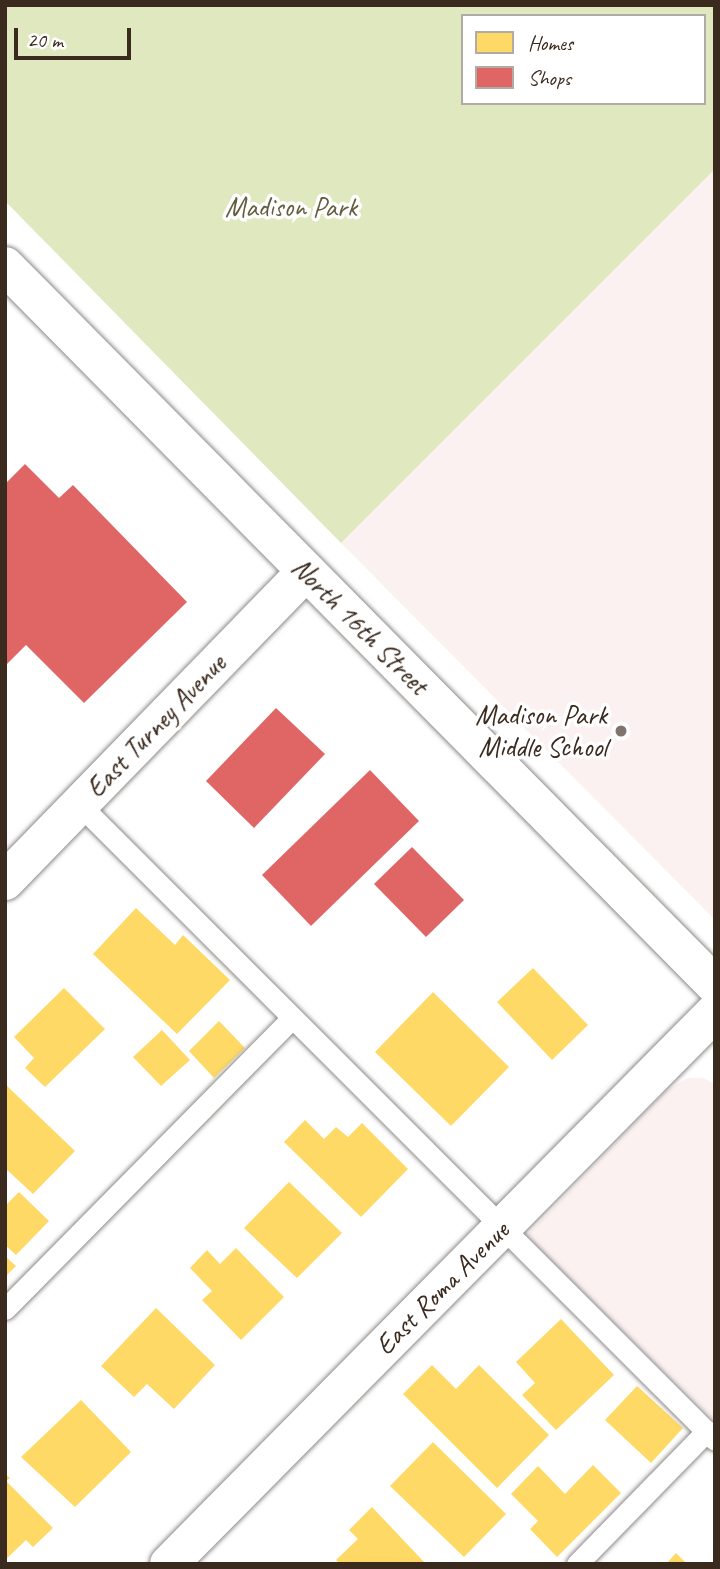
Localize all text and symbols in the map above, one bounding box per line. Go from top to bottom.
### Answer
scale bar [18,14,135,58]
legend [461,14,706,105]
text: 20 m [27,27,63,53]
text: Homes [528,30,573,56]
text: Shops [528,65,571,91]
park label: Madison Park [225,190,357,224]
street label: North 16th Street [284,550,436,702]
street label: East Turney Avenue [79,648,233,804]
place label: Madison Park Middle School [475,698,607,764]
marker: Madison Park Middle School [613,723,629,739]
street label: East Roma Avenue [368,1214,516,1362]

